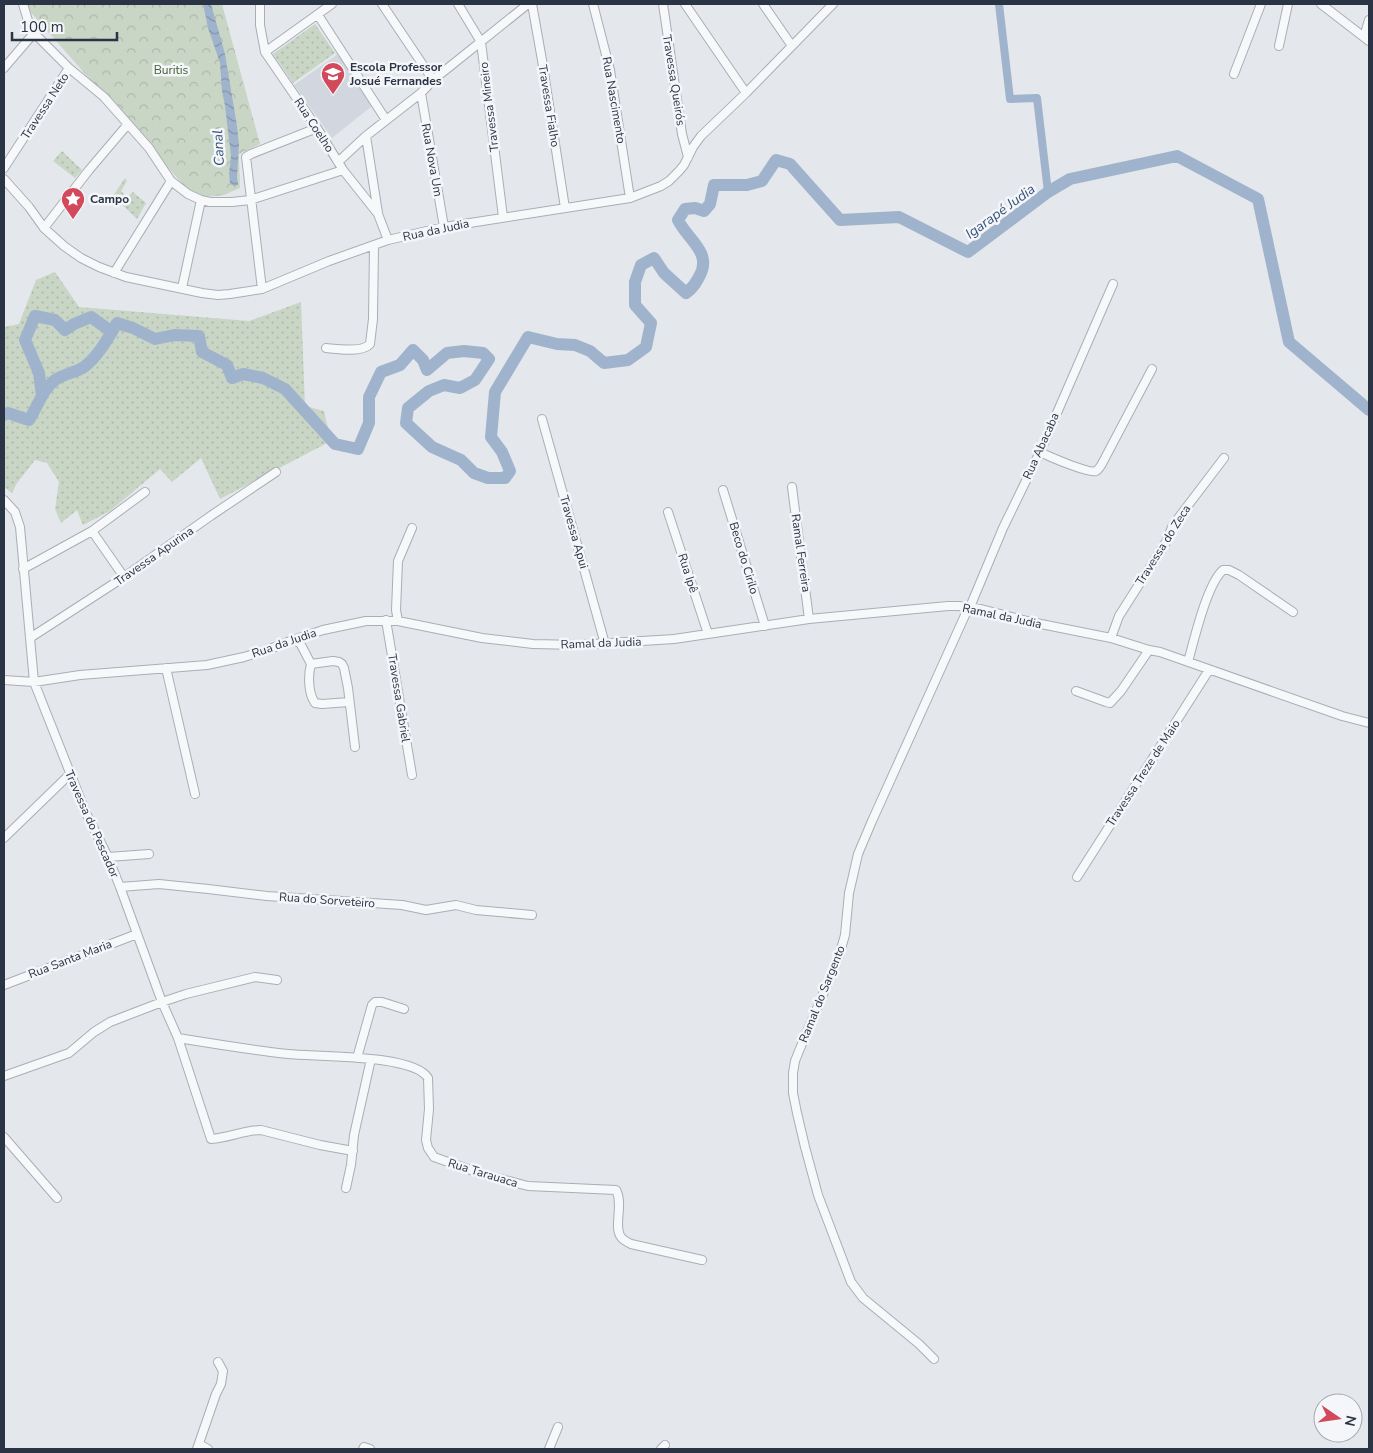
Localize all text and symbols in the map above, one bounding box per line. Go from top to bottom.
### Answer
scale bar [12,10,118,42]
text: 100 m [20,17,64,37]
street label: Travessa Queirós [659,33,689,127]
street label: Rua Nascimento [598,55,630,145]
place label: Escola Professor Josué Fernandes [349,59,443,89]
school or university icon: Escola Professor Josué Fernandes [320,61,346,95]
street label: Travessa Mineiro [476,61,502,153]
park label: Buritis [154,62,189,78]
street label: Travessa Fialho [535,64,563,149]
street label: Travessa Neto [17,69,73,142]
street label: Rua Coelho [290,95,338,156]
street label: Rua Nova Um [418,122,446,198]
water label: Canal [208,129,229,167]
water label: Igarapé Judia [962,180,1039,243]
place icon: Campo [60,186,86,220]
place label: Campo [90,191,129,207]
street label: Rua da Judia [401,215,471,245]
street label: Rua Abacaba [1019,410,1063,482]
street label: Travessa Apui [556,493,592,571]
street label: Travessa do Zeca [1132,502,1194,588]
street label: Ramal Ferreira [788,513,814,593]
street label: Beco do Cirilo [725,520,763,596]
street label: Travessa Apurina [111,523,197,589]
street label: Rua Ipê [674,551,702,595]
street label: Ramal da Judia [961,600,1043,632]
street label: Rua da Judia [250,624,318,662]
street label: Ramal da Judia [560,634,642,652]
street label: Travessa Gabriel [384,653,414,744]
street label: Travessa Treze de Maio [1102,716,1184,830]
street label: Travessa do Pescador [61,768,123,881]
street label: Rua do Sorveteiro [278,889,376,911]
street label: Rua Santa Maria [26,936,114,982]
street label: Ramal do Sargento [795,943,849,1045]
street label: Rua Tarauaca [446,1155,520,1191]
north arrow [1313,1393,1363,1443]
text: N [1340,1414,1361,1428]

